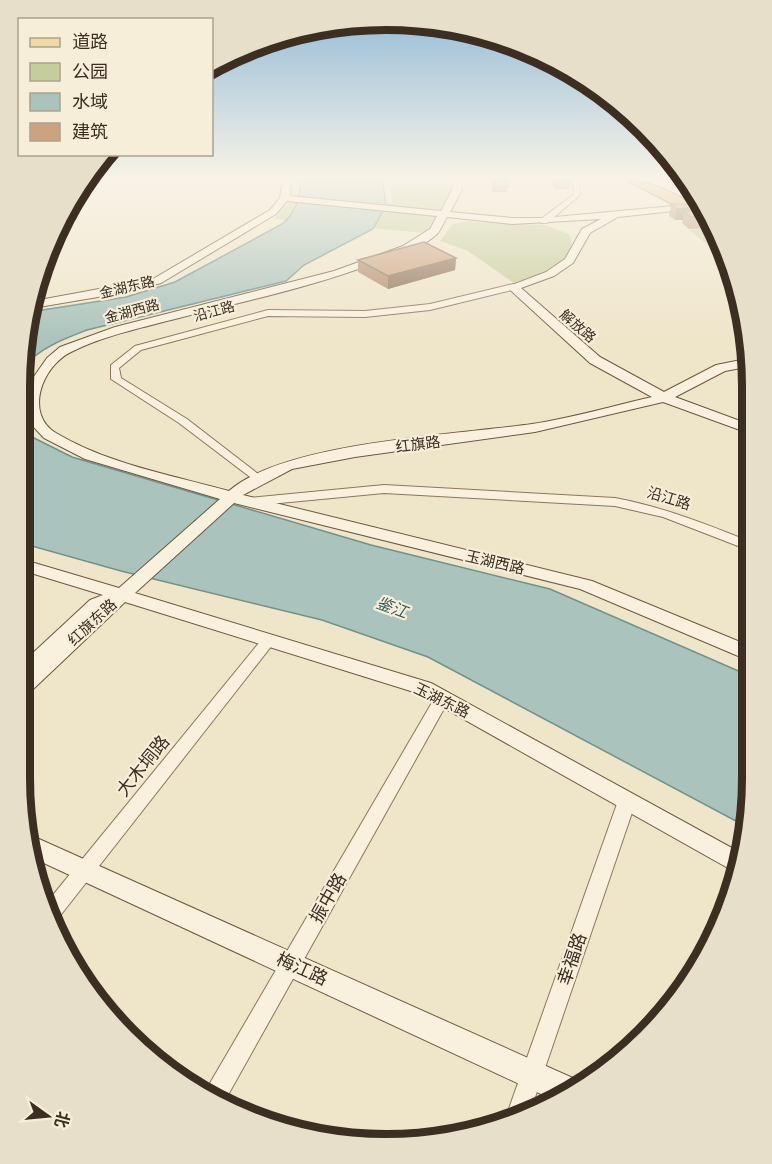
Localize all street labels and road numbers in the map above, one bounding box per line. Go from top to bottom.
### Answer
street label: 金湖东路 [98,272,156,302]
street label: 金湖西路 [103,295,161,327]
street label: 沿江路 [191,297,237,325]
street label: 解放路 [556,305,600,347]
street label: 红旗路 [395,432,441,456]
street label: 沿江路 [645,482,693,514]
street label: 玉湖西路 [464,546,526,578]
street label: 红旗东路 [64,595,120,649]
street label: 玉湖东路 [411,678,473,722]
street label: 大木垌路 [112,731,174,801]
street label: 振中路 [305,869,351,927]
street label: 幸福路 [553,930,591,988]
street label: 梅江路 [273,948,331,990]

